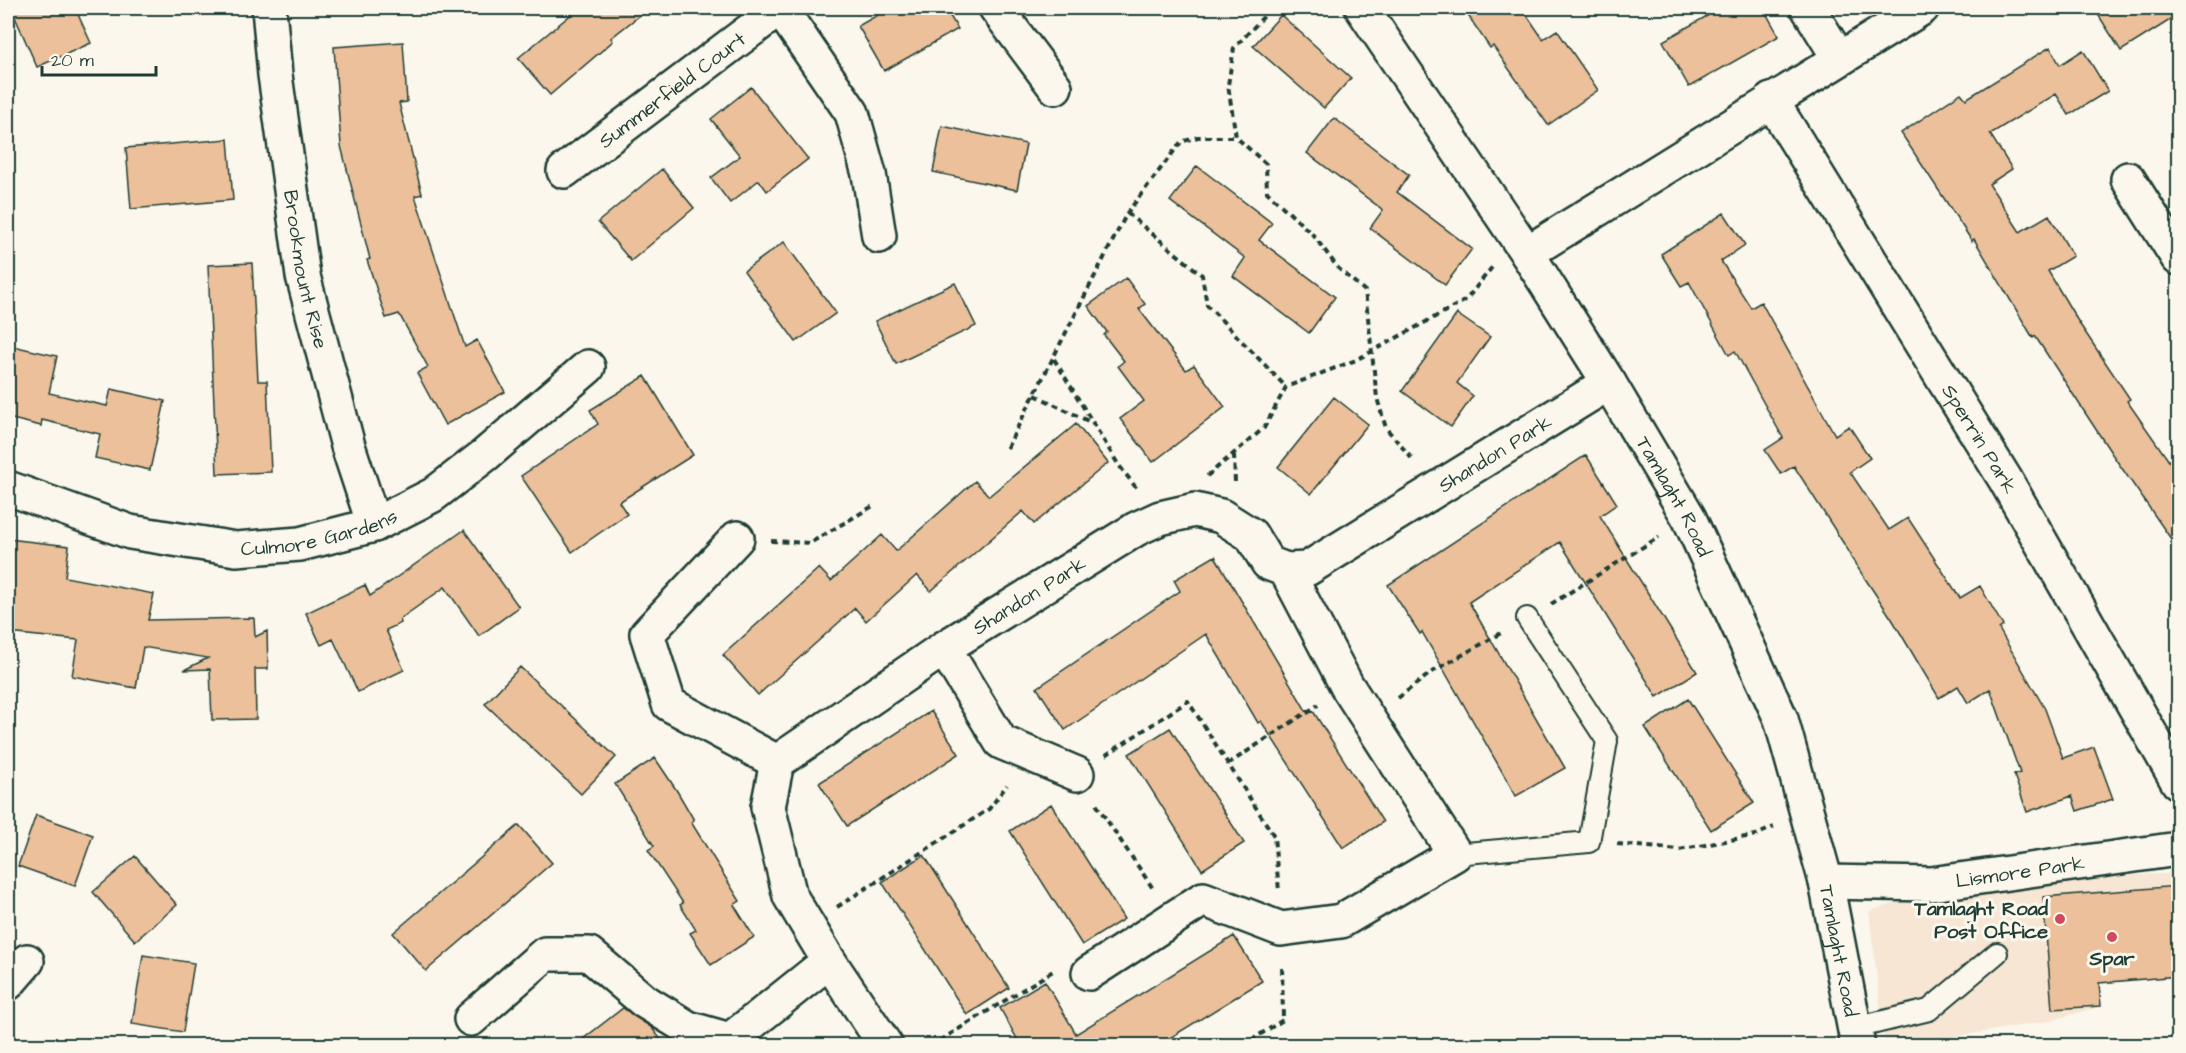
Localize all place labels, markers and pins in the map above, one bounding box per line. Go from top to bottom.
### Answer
place label: Tamlaght Road Post Office [1913,895,2049,946]
marker: Tamlaght Road Post Office [2053,912,2067,926]
marker: Spar [2105,930,2119,944]
place label: Spar [2088,945,2136,973]

